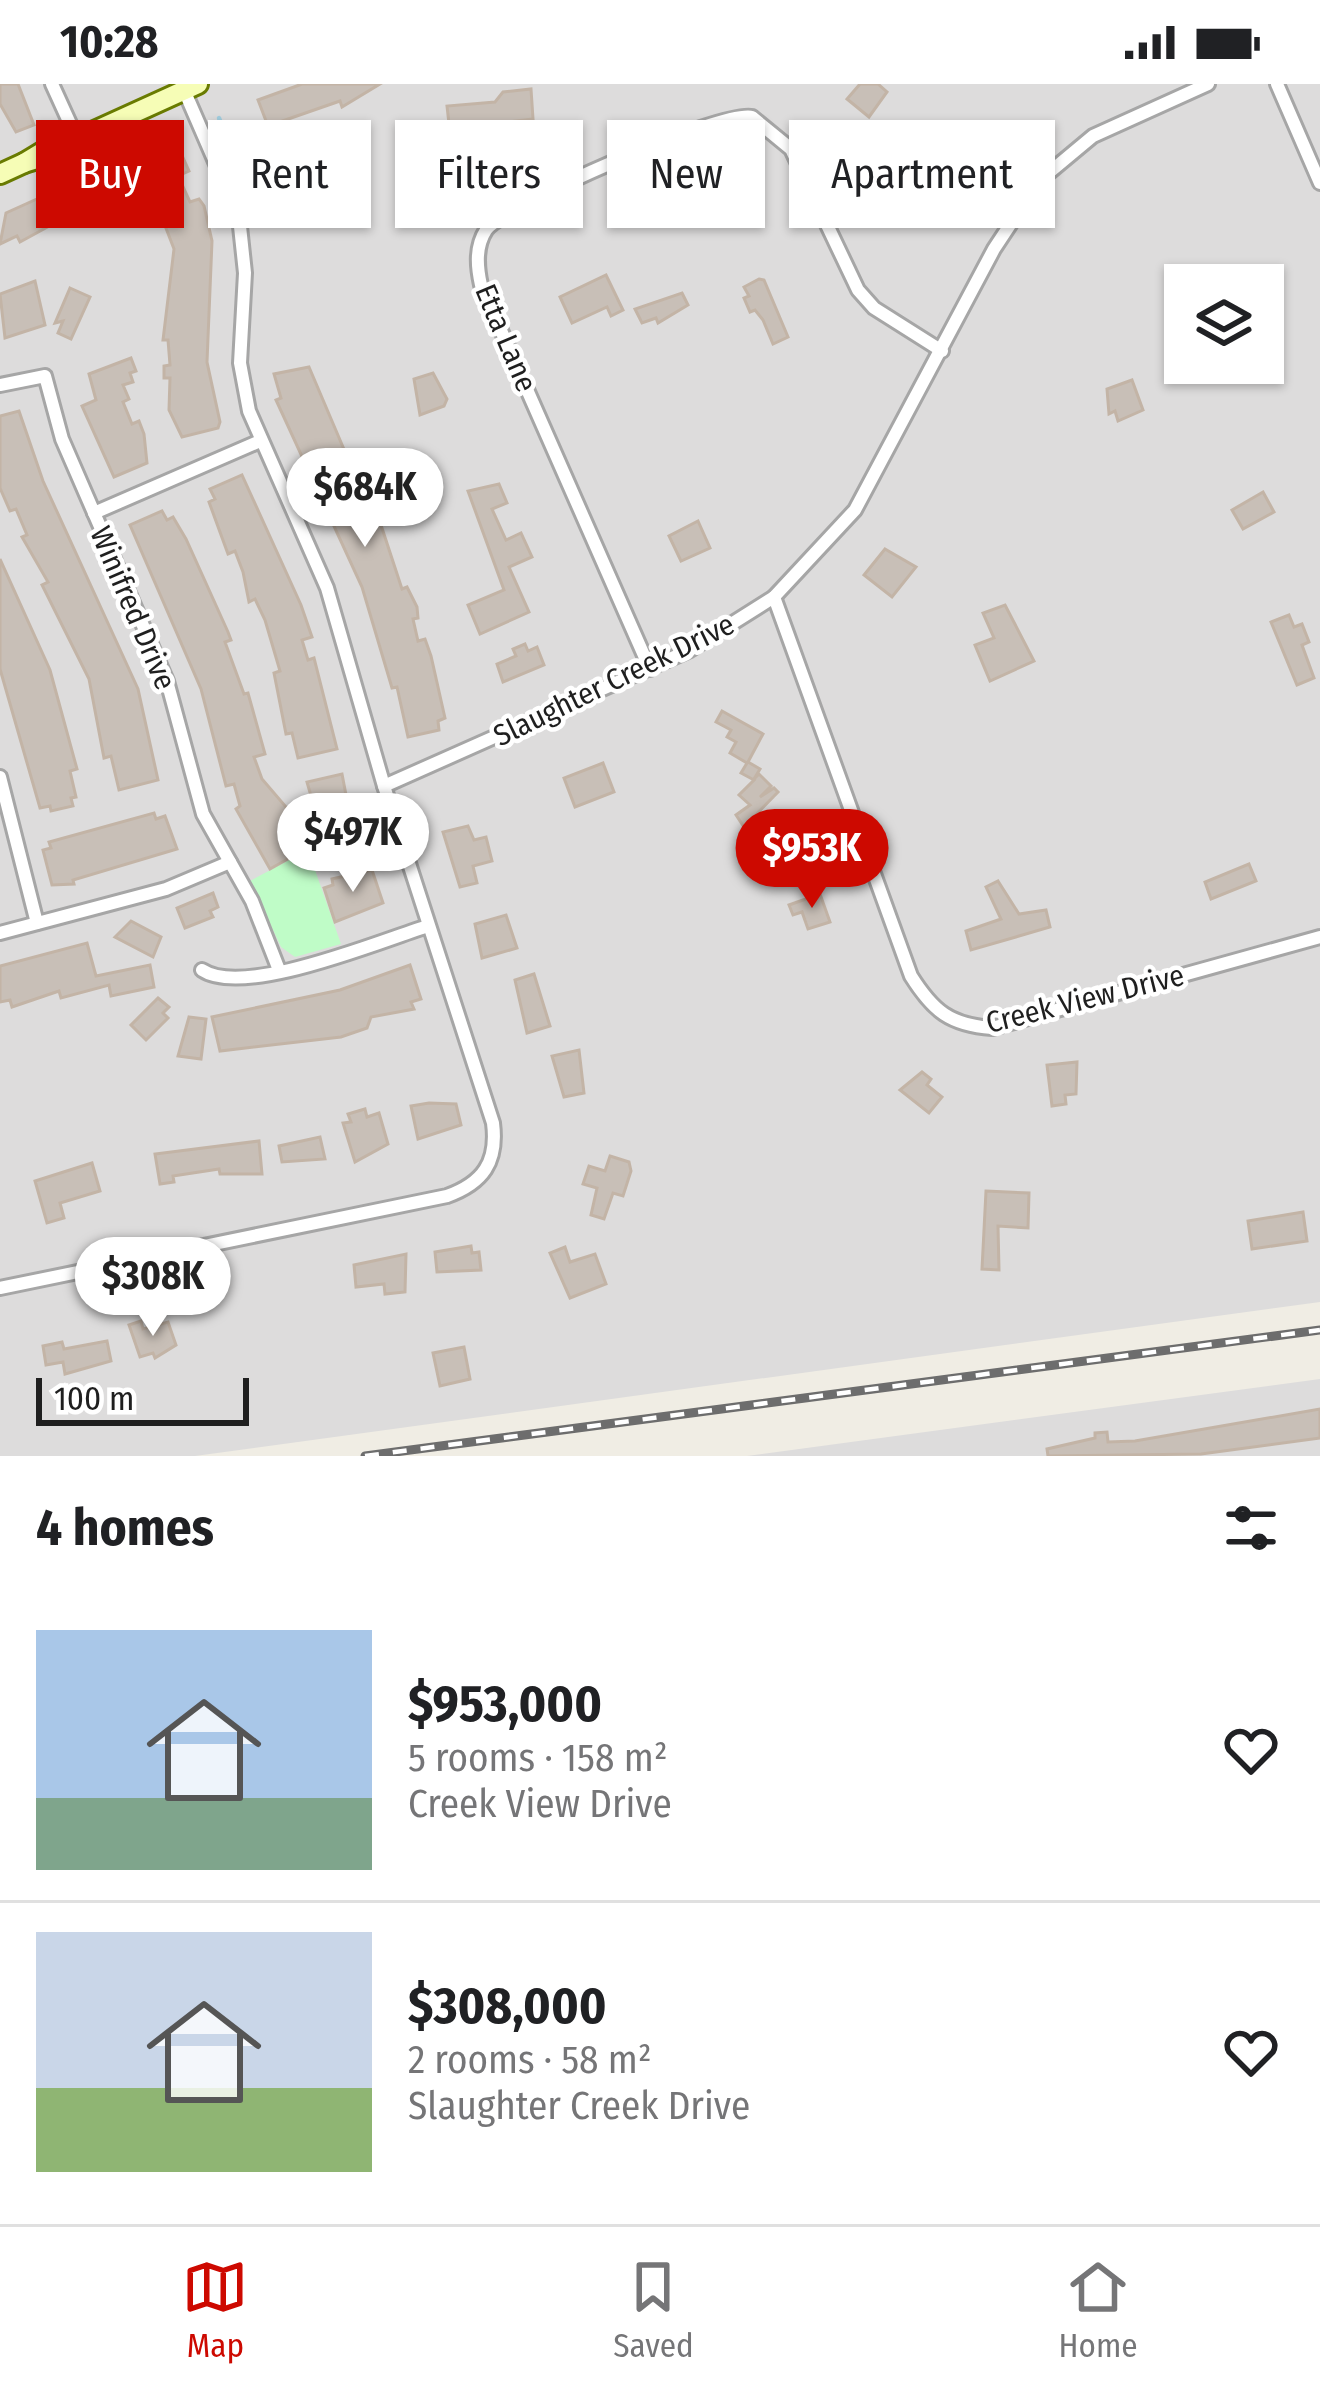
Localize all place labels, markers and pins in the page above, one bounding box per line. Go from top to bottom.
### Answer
pin: $684K [281,448,449,550]
pin: $497K [269,793,437,895]
pin: $953K [728,809,896,911]
pin: $308K [69,1237,237,1339]

